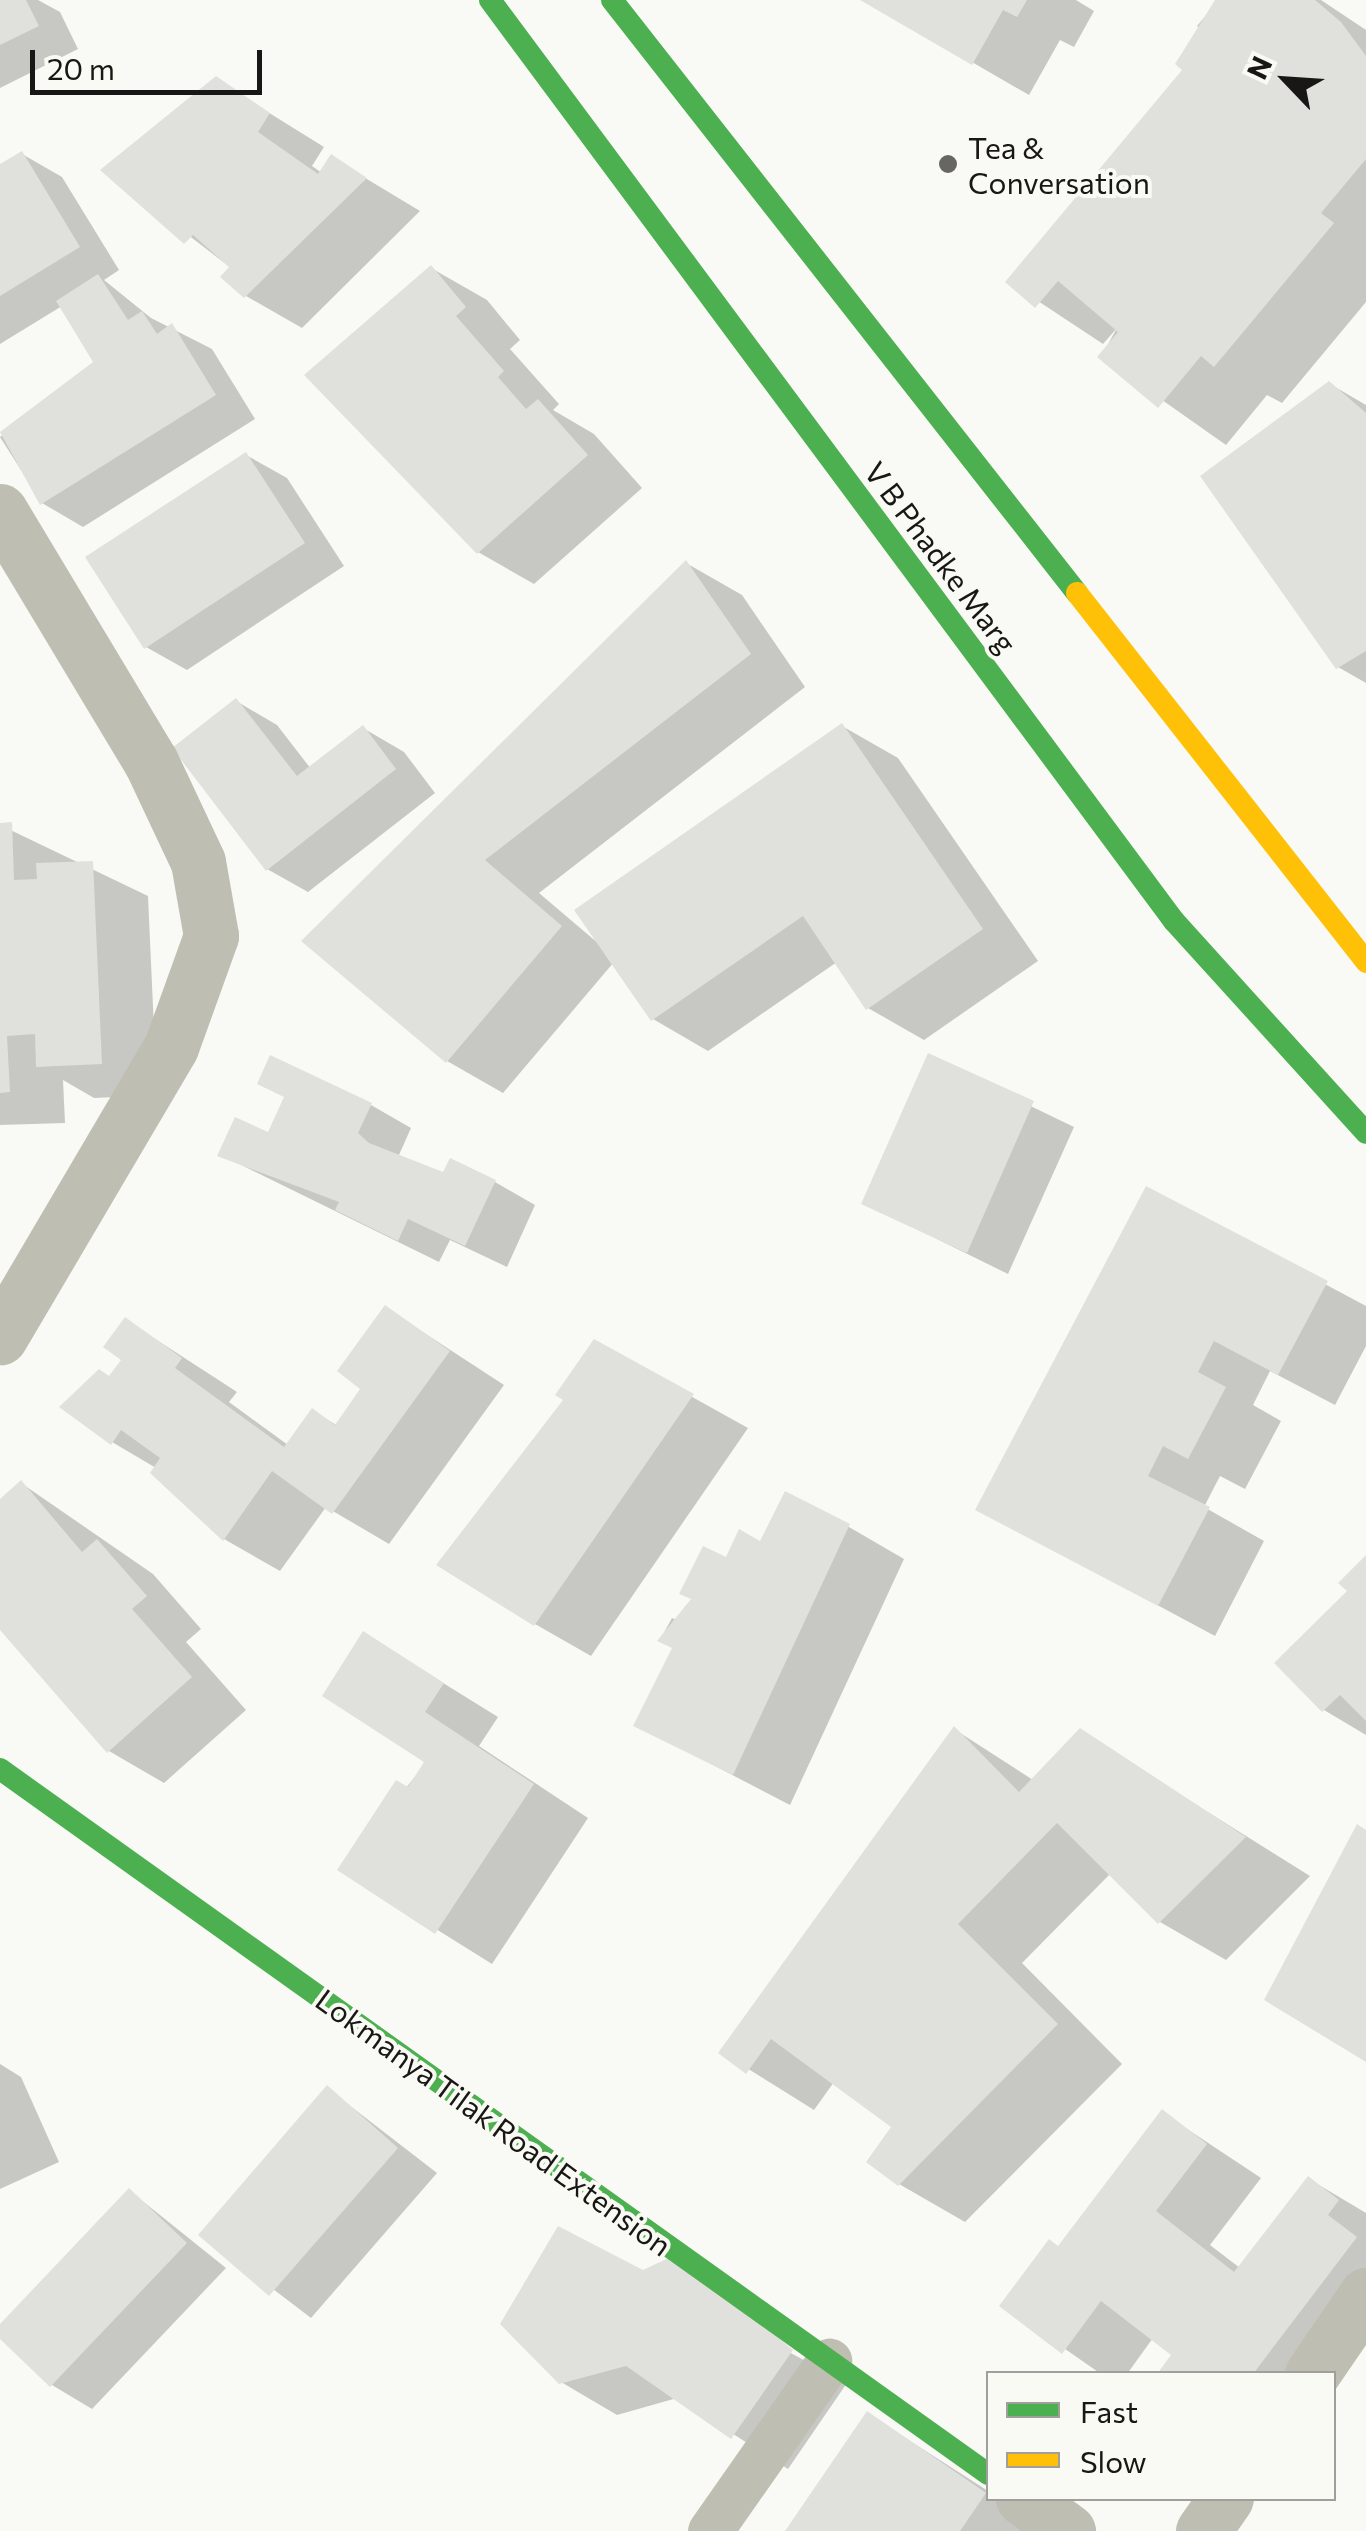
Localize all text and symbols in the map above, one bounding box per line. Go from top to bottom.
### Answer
scale bar [35,30,268,92]
north arrow [1236,30,1336,130]
text: 20 m [47,49,115,86]
text: N [1239,51,1279,84]
place label: Tea & Conversation [968,129,1150,200]
marker: Tea & Conversation [937,153,959,175]
street label: V B Phadke Marg [857,454,1025,660]
street label: Lokmanya Tilak Road Extension [309,1981,679,2263]
legend [986,2371,1336,2501]
text: Fast [1080,2392,1138,2429]
text: Slow [1080,2442,1147,2479]

